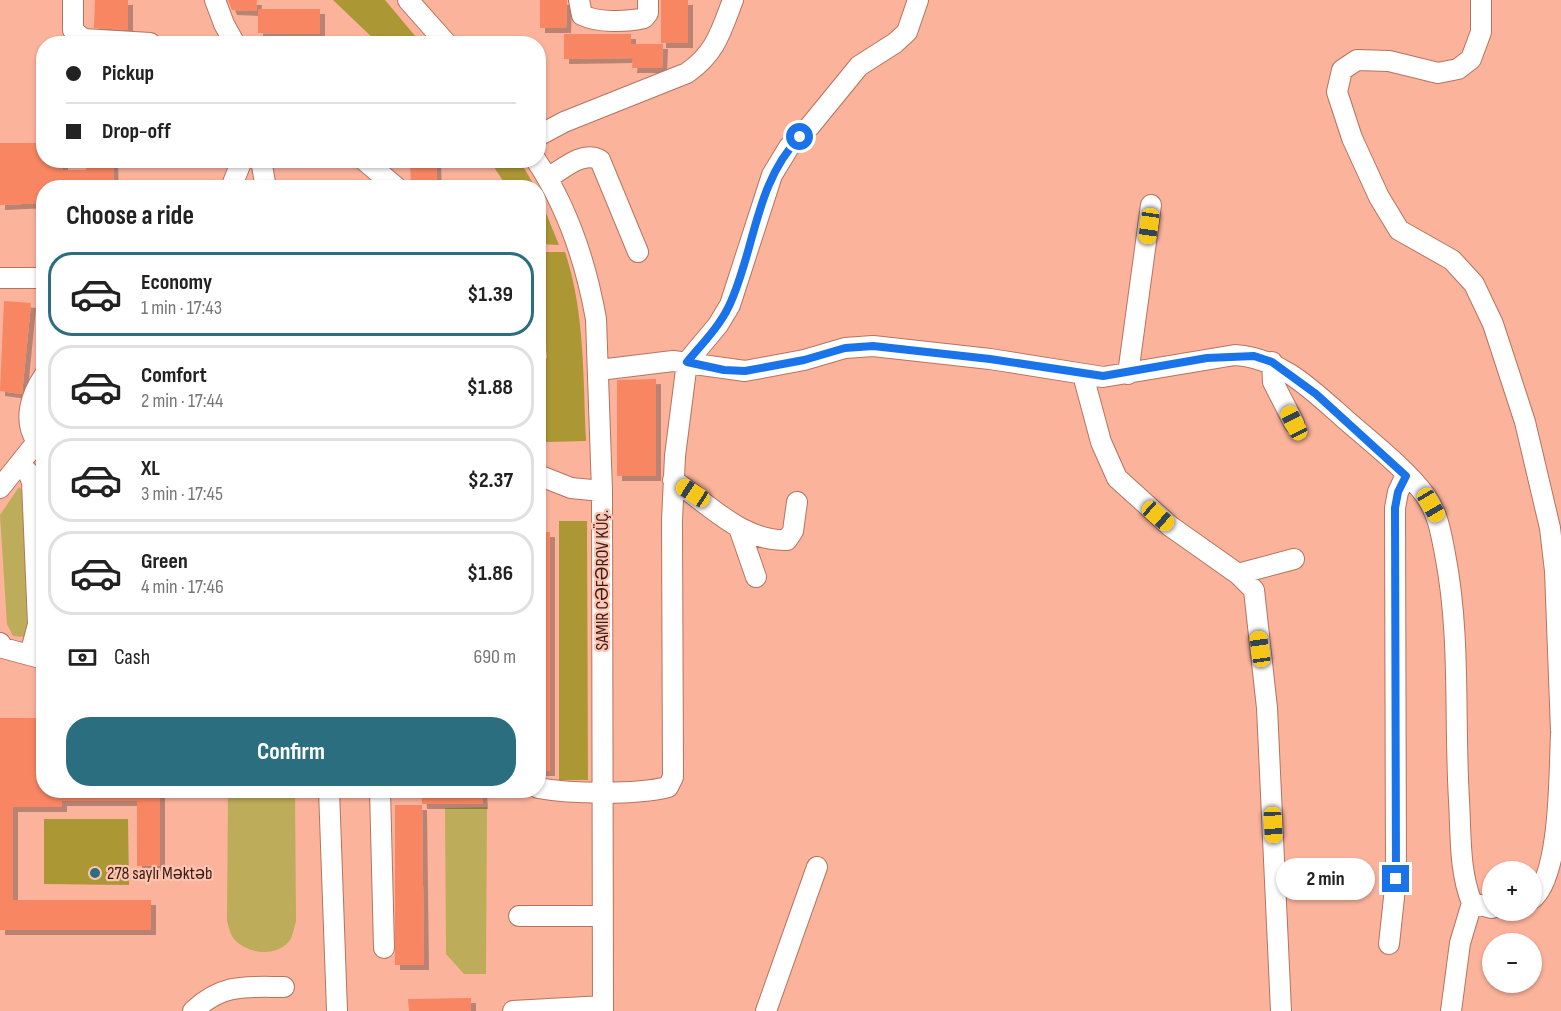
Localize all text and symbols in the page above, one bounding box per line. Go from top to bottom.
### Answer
text: Pickup [102,60,154,87]
text: Drop-off [102,118,171,145]
route start [786,123,813,150]
text: Choose a ride [66,200,194,232]
car [1138,207,1160,245]
icon: car [69,267,123,321]
text: Economy [141,269,212,296]
text: $1.39 [467,281,513,308]
text: 1 min · 17:43 [141,296,222,320]
icon: car [69,360,123,414]
text: Comfort [141,362,207,389]
text: $1.88 [467,374,513,401]
text: 2 min · 17:44 [141,389,223,413]
car [1278,403,1310,443]
icon: car [69,453,123,507]
text: XL [141,455,160,482]
text: $2.37 [468,467,513,494]
car [673,476,713,510]
text: 3 min · 17:45 [141,482,223,506]
car [1414,485,1448,525]
car [1139,497,1177,535]
street label: SAMIR CƏFƏROV KÜÇ. [592,510,613,650]
icon: car [69,546,123,600]
text: Green [141,548,188,575]
text: $1.86 [467,560,513,587]
text: 4 min · 17:46 [141,575,224,599]
car [1249,630,1271,668]
icon: cash [66,641,99,674]
text: Cash [114,644,150,671]
text: 690 m [474,645,516,669]
button: Confirm [66,717,516,786]
car [1263,807,1283,843]
callout: 2 min [1276,858,1375,900]
map controls [1482,861,1542,993]
button: + [1482,861,1542,921]
place label: 278 saylı Məktəb [107,863,213,884]
route end [1382,865,1409,892]
marker: 278 saylı Məktəb [88,866,102,880]
text: 2 min [1306,867,1345,891]
button: − [1482,933,1542,993]

